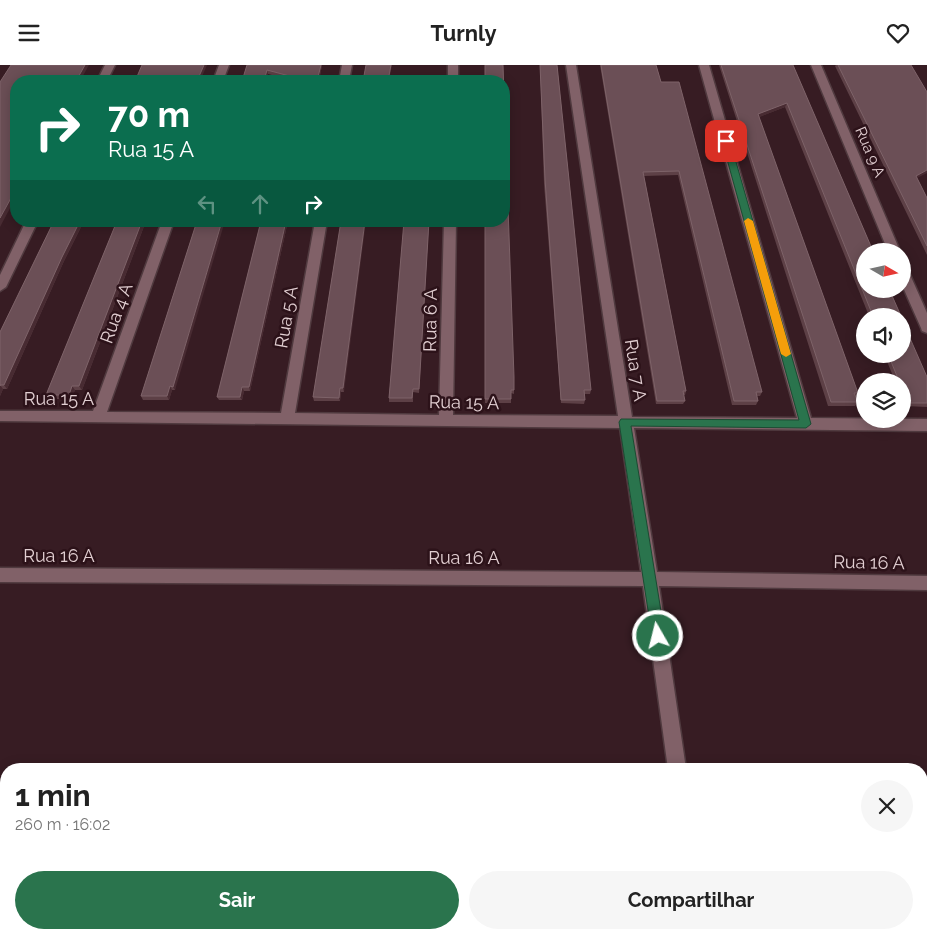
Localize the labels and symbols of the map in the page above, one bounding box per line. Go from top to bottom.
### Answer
pin [705,120,747,162]
street label: Rua 9 A [851,124,889,180]
north arrow [856,243,911,297]
street label: Rua 4 A [95,280,137,346]
street label: Rua 5 A [270,284,302,350]
street label: Rua 6 A [419,288,441,352]
street label: Rua 7 A [621,337,651,403]
street label: Rua 15 A [24,388,94,409]
street label: Rua 15 A [429,391,499,413]
street label: Rua 16 A [23,545,95,566]
street label: Rua 16 A [428,547,500,568]
street label: Rua 16 A [833,551,905,573]
position arrow [631,609,683,661]

